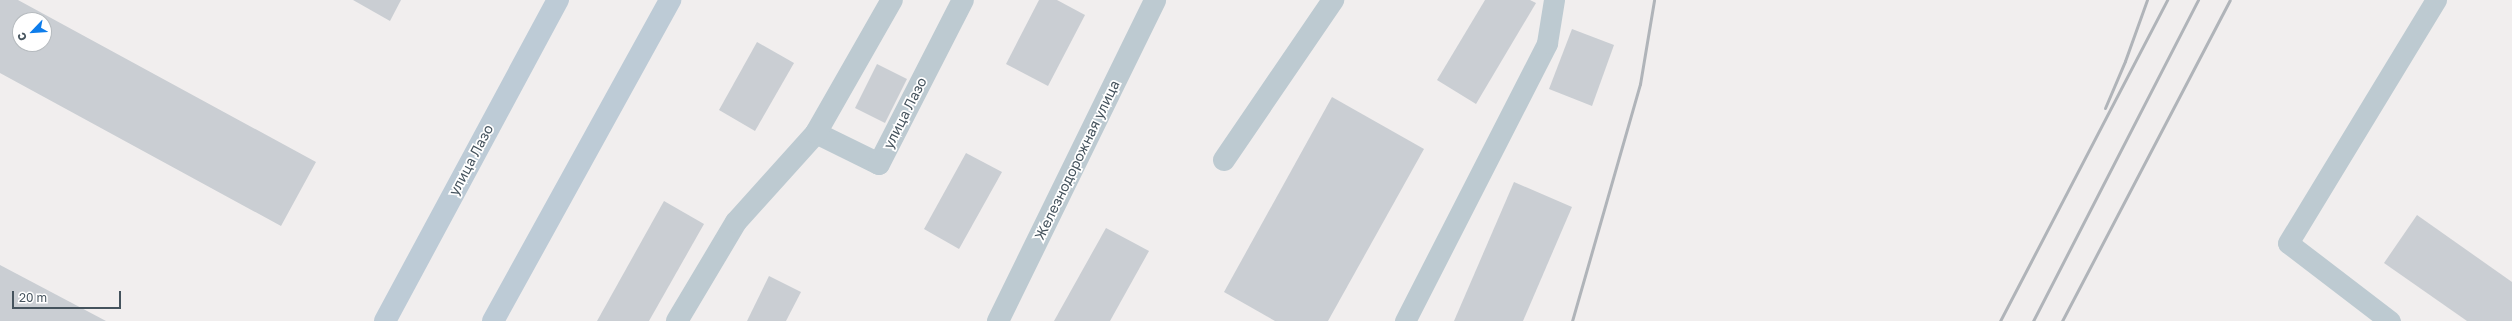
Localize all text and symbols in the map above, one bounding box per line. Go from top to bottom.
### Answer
north arrow [12,12,52,52]
text: С [14,31,29,43]
street label: улица Лазо [880,74,930,152]
street label: Железнодорожная улица [1031,78,1123,242]
street label: улица Лазо [445,122,497,198]
scale bar [14,283,123,309]
text: 20 m [19,290,47,305]

